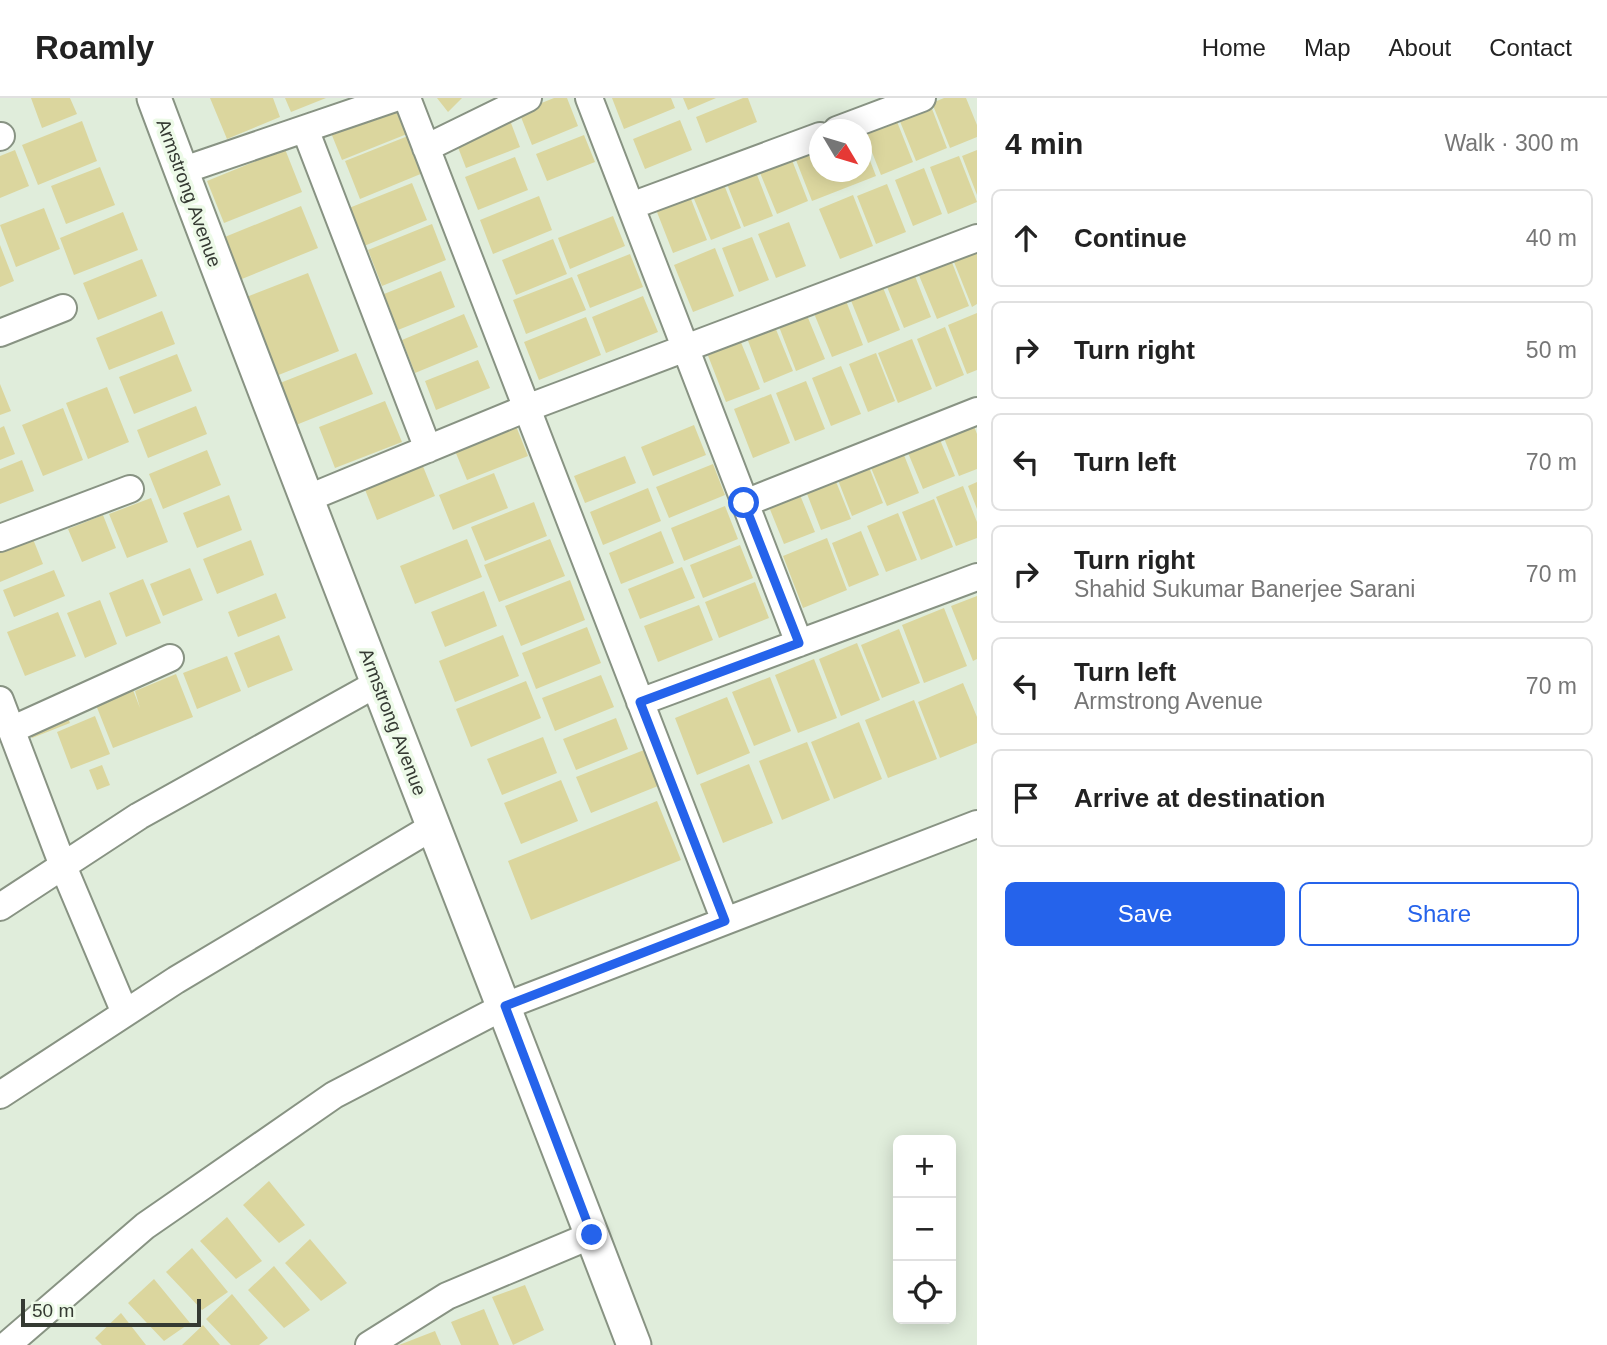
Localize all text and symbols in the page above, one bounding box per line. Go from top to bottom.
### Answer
text: Roamly [35,29,154,66]
text: Home [1202,34,1266,61]
text: Map [1304,34,1351,61]
text: About [1389,34,1451,61]
text: Contact [1489,34,1572,61]
street label: Armstrong Avenue [152,116,226,270]
north arrow [809,119,872,182]
text: 4 min [1005,127,1083,160]
text: Walk · 300 m [1444,130,1579,156]
icon: ahead [1007,219,1045,257]
text: Continue [1074,223,1187,253]
text: 40 m [1526,225,1577,251]
icon: right [1007,331,1045,369]
text: Turn right [1074,335,1195,365]
text: 50 m [1526,337,1577,363]
icon: left [1007,443,1045,481]
text: Turn left [1074,447,1176,477]
text: 70 m [1526,449,1577,475]
route start [728,487,759,518]
text: Turn right [1074,545,1195,575]
icon: right [1007,555,1045,593]
text: 70 m [1526,561,1577,587]
text: Shahid Sukumar Banerjee Sarani [1074,576,1415,602]
street label: Armstrong Avenue [355,645,431,799]
text: Turn left [1074,657,1176,687]
icon: left [1007,667,1045,705]
text: 70 m [1526,673,1577,699]
text: Armstrong Avenue [1074,688,1263,714]
icon: arrive [1007,779,1045,817]
text: Arrive at destination [1074,783,1325,813]
button: Save [1005,882,1285,946]
button: Share [1299,882,1579,946]
map controls [893,1135,956,1324]
button: + [893,1135,956,1198]
button: − [893,1198,956,1261]
route end [576,1219,607,1250]
button: locate [893,1261,956,1324]
scale bar [21,1296,201,1328]
text: 50 m [32,1300,74,1321]

